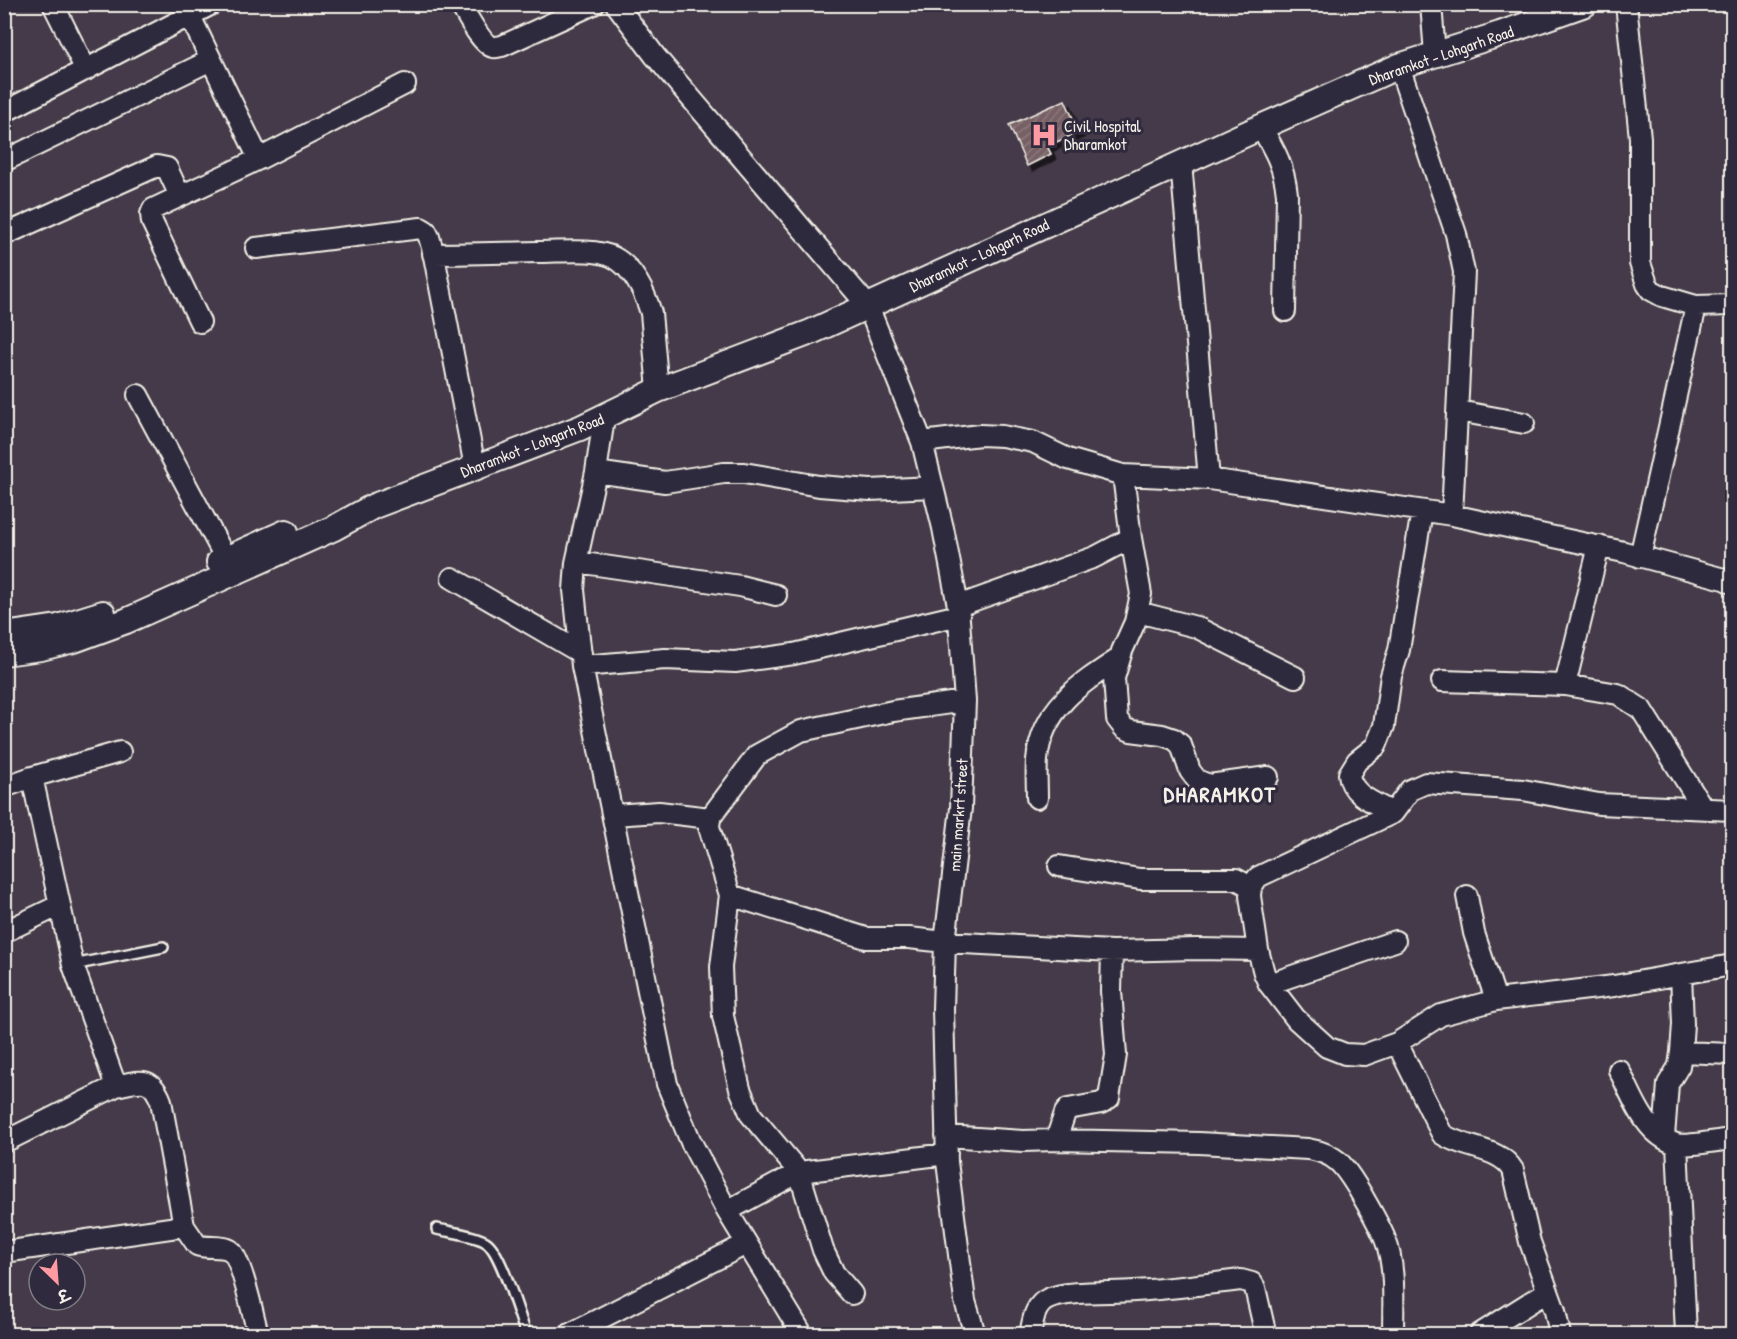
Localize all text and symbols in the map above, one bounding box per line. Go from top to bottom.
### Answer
street label: Dharamkot - Lohgarh Road [1366,20,1516,90]
place label: Civil Hospital Dharamkot [1064,115,1142,155]
hospital icon: Civil Hospital Dharamkot [1029,120,1059,150]
street label: Dharamkot - Lohgarh Road [906,213,1052,297]
street label: Dharamkot - Lohgarh Road [457,408,607,482]
street label: main markrt street [943,757,973,872]
district label: DHARAMKOT [1164,779,1276,809]
north arrow [27,1252,87,1312]
text: उ [53,1283,75,1308]

